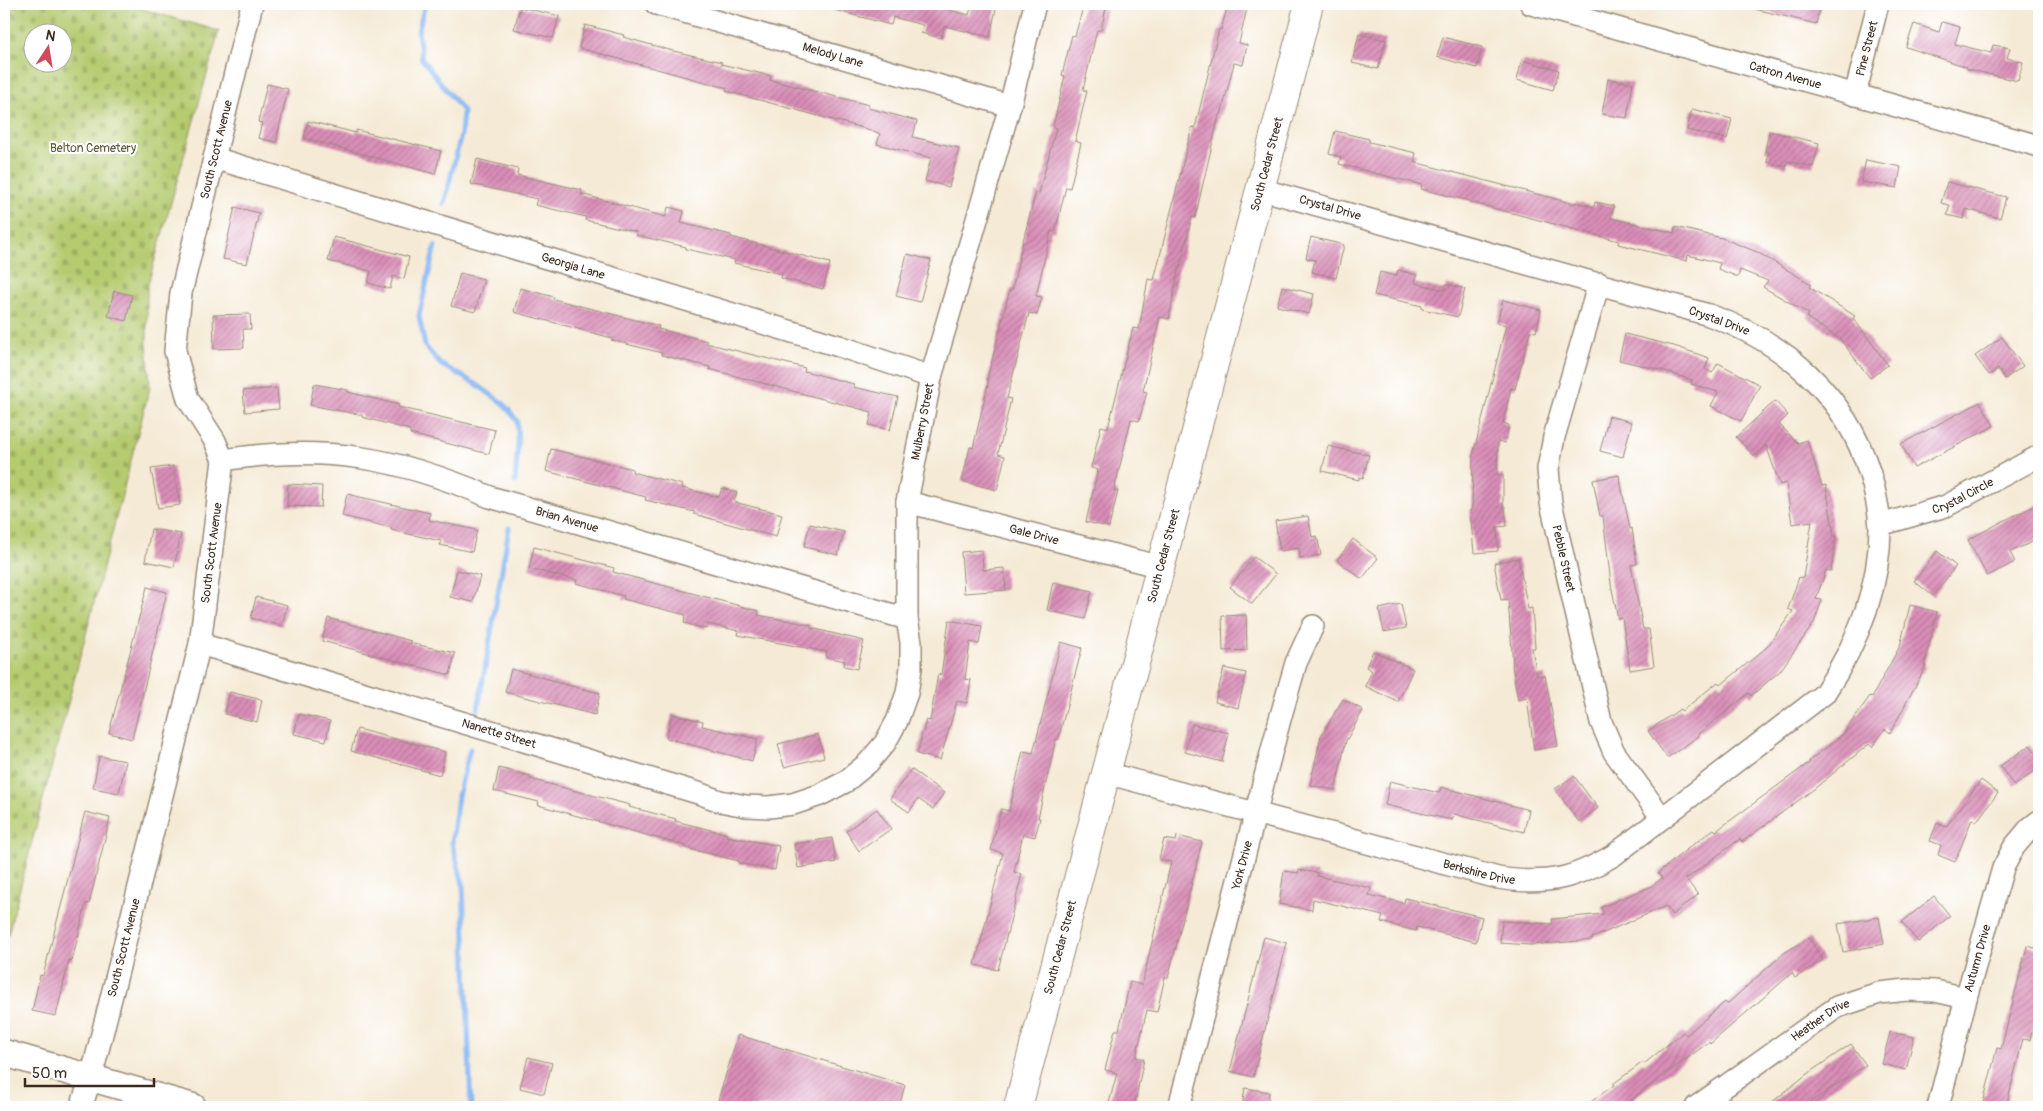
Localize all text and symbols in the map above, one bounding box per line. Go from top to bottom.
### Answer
street label: Pine Street [1853,19,1881,78]
north arrow [22,22,72,72]
text: N [44,26,57,45]
street label: Melody Lane [801,39,865,71]
street label: Catron Avenue [1748,58,1823,92]
street label: South Scott Avenue [197,98,236,200]
street label: South Cedar Street [1247,115,1286,213]
park label: Belton Cemetery [50,141,136,156]
street label: Crystal Drive [1297,192,1363,224]
street label: Georgia Lane [539,249,607,283]
street label: Crystal Drive [1687,303,1752,339]
street label: Mulberry Street [908,382,937,461]
street label: Crystal Circle [1930,474,1996,517]
street label: South Scott Avenue [198,502,225,604]
street label: Brian Avenue [534,503,600,536]
street label: South Cedar Street [1144,507,1183,605]
street label: Gale Drive [1008,521,1060,548]
street label: Pebble Street [1549,523,1579,594]
street label: Nanette Street [460,715,538,752]
street label: York Drive [1228,839,1256,892]
street label: Berkshire Drive [1441,856,1516,888]
street label: South Scott Avenue [104,897,143,999]
street label: South Cedar Street [1040,899,1080,996]
street label: Autumn Drive [1961,923,1994,994]
street label: Heather Drive [1788,996,1852,1045]
scale bar [25,1056,154,1088]
text: 50 m [32,1064,67,1083]

